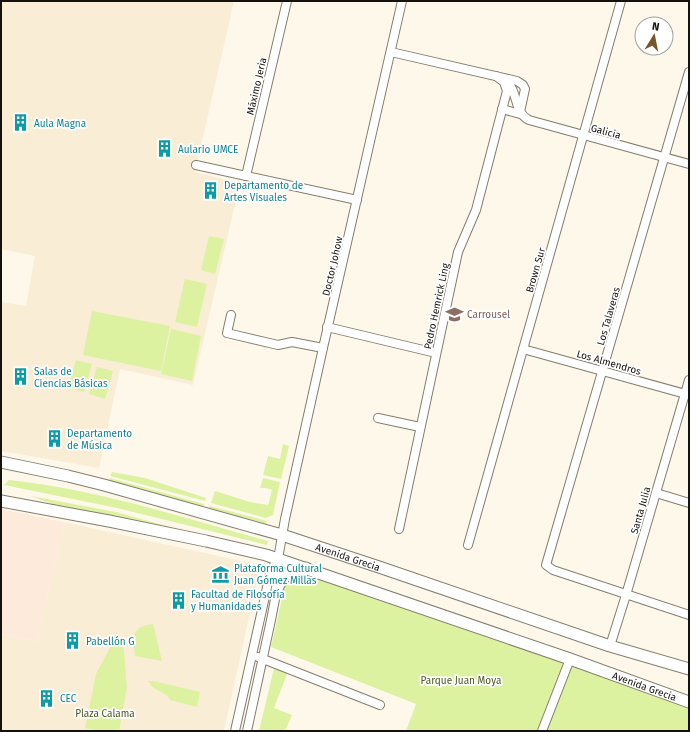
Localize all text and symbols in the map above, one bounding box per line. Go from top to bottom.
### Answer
north arrow [634,16,674,56]
text: N [651,20,660,34]
street label: Máximo Jeria [245,56,269,116]
building icon: Aula Magna [11,113,31,133]
place label: Aula Magna [34,118,86,130]
street label: Galicia [589,122,622,142]
building icon: Aulario UMCE [155,139,175,159]
place label: Aulario UMCE [178,144,238,156]
place label: Departamento de Artes Visuales [224,180,303,204]
building icon: Departamento de Artes Visuales [201,181,221,201]
street label: Doctor Johow [320,235,346,297]
street label: Brown Sur [524,246,548,294]
street label: Pedro Hemrick Ling [422,261,452,350]
street label: Los Talaveras [595,286,623,347]
school or university icon: Carrousel [444,304,464,324]
place label: Carrousel [467,309,510,321]
street label: Los Almendros [575,348,643,378]
place label: Salas de Ciencias Básicas [34,366,108,390]
building icon: Salas de Ciencias Básicas [11,367,31,387]
place label: Departamento de Música [67,428,132,452]
building icon: Departamento de Música [44,429,64,449]
street label: Santa Julia [629,485,653,535]
street label: Avenida Grecia [314,542,382,574]
place label: Plataforma Cultural Juan Gómez Millas [234,563,322,587]
museum icon: Plataforma Cultural Juan Gómez Millas [211,564,231,584]
place label: Facultad de Filosofía y Humanidades [191,588,285,613]
building icon: Facultad de Filosofía y Humanidades [168,590,188,610]
building icon: Pabellón G [63,631,83,651]
place label: Pabellón G [86,636,135,648]
street label: Avenida Grecia [610,670,678,704]
park label: Parque Juan Moya [421,675,501,687]
building icon: CEC [37,688,57,708]
place label: CEC [60,693,77,705]
park label: Plaza Calama [75,708,135,720]

